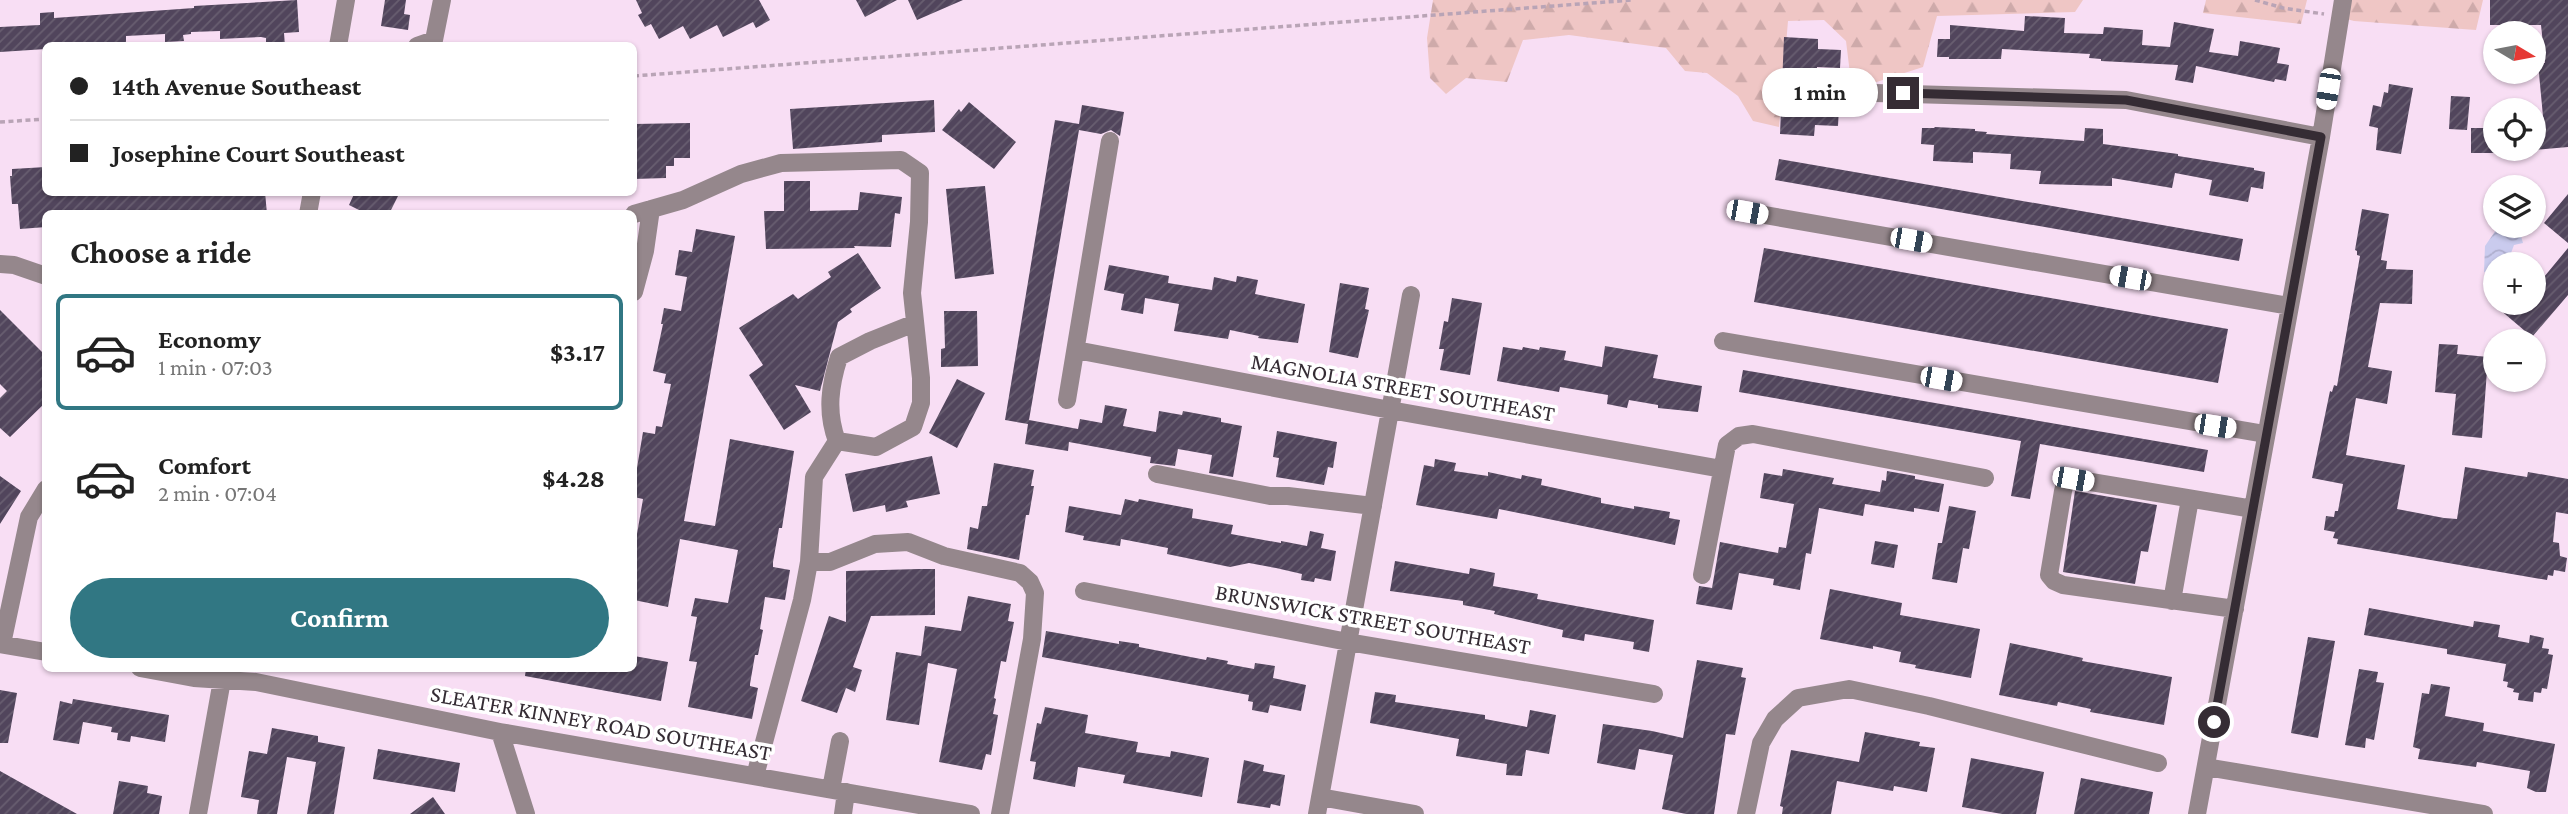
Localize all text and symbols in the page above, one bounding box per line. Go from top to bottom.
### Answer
north arrow [2483,21,2546,84]
map controls [2483,21,2546,392]
car [2315,67,2342,111]
callout: 1 min [1763,68,1878,118]
text: 14th Avenue Southeast [112,72,361,101]
route end [1887,77,1919,109]
text: 1 min [1794,79,1846,105]
button: locate [2483,98,2546,161]
text: Josephine Court Southeast [112,139,405,168]
button: layers [2483,175,2546,238]
car [1725,198,1770,226]
car [1889,226,1934,254]
text: Choose a ride [70,234,251,270]
button: + [2483,252,2546,315]
car [2108,264,2153,292]
icon: car [74,321,137,384]
text: Economy [158,325,261,354]
button: − [2483,329,2546,392]
text: $3.17 [550,338,605,367]
street label: MAGNOLIA STREET SOUTHEAST [1249,347,1557,427]
text: 1 min · 07:03 [158,354,273,380]
car [1919,365,1964,393]
car [2193,412,2238,440]
icon: car [74,447,137,510]
text: Comfort [158,451,251,480]
text: $4.28 [542,464,605,493]
car [2051,465,2096,493]
text: 2 min · 07:04 [158,480,277,506]
button: Confirm [70,578,609,658]
street label: BRUNSWICK STREET SOUTHEAST [1213,578,1533,660]
street label: SLEATER KINNEY ROAD SOUTHEAST [428,680,774,766]
route start [2198,706,2230,738]

